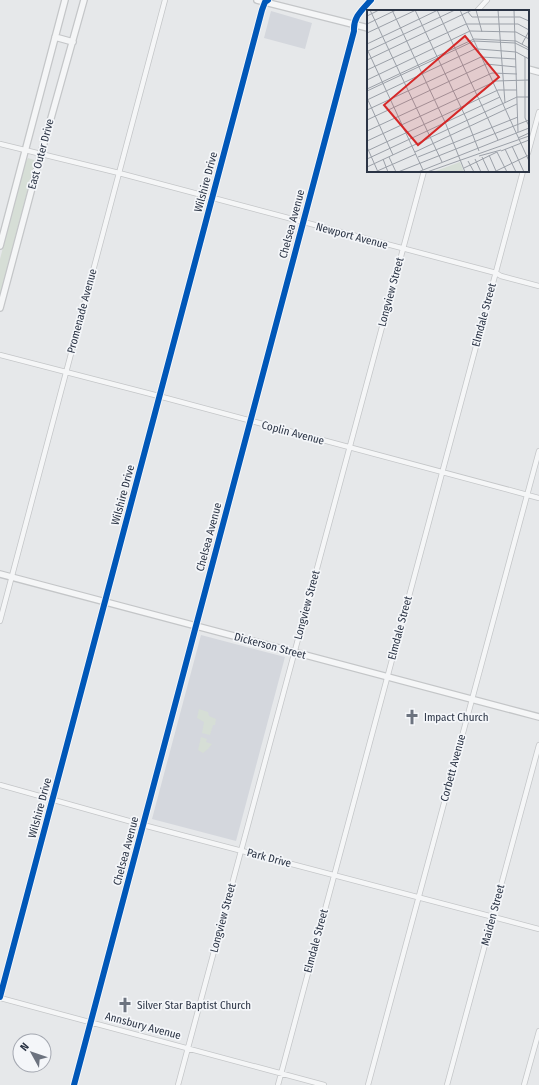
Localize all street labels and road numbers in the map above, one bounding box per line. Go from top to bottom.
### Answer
street label: East Outer Drive [25,117,57,191]
street label: Wilshire Drive [192,150,220,214]
street label: Chelsea Avenue [277,188,307,260]
street label: Newport Avenue [315,220,389,252]
street label: Longview Street [375,255,407,328]
street label: Promenade Avenue [64,267,100,355]
street label: Elmdale Street [469,281,499,348]
street label: Coplin Avenue [260,418,326,448]
street label: Wilshire Drive [109,463,137,527]
street label: Chelsea Avenue [194,501,224,573]
street label: Longview Street [291,568,323,641]
street label: Elmdale Street [385,594,415,661]
street label: Dickerson Street [233,630,308,662]
street label: Corbett Avenue [438,733,468,803]
street label: Wilshire Drive [26,776,54,840]
street label: Chelsea Avenue [111,815,141,887]
street label: Park Drive [245,846,293,870]
street label: Longview Street [207,881,239,954]
street label: Maiden Street [479,883,508,947]
street label: Elmdale Street [301,907,331,974]
street label: Annsbury Avenue [104,1010,182,1042]

